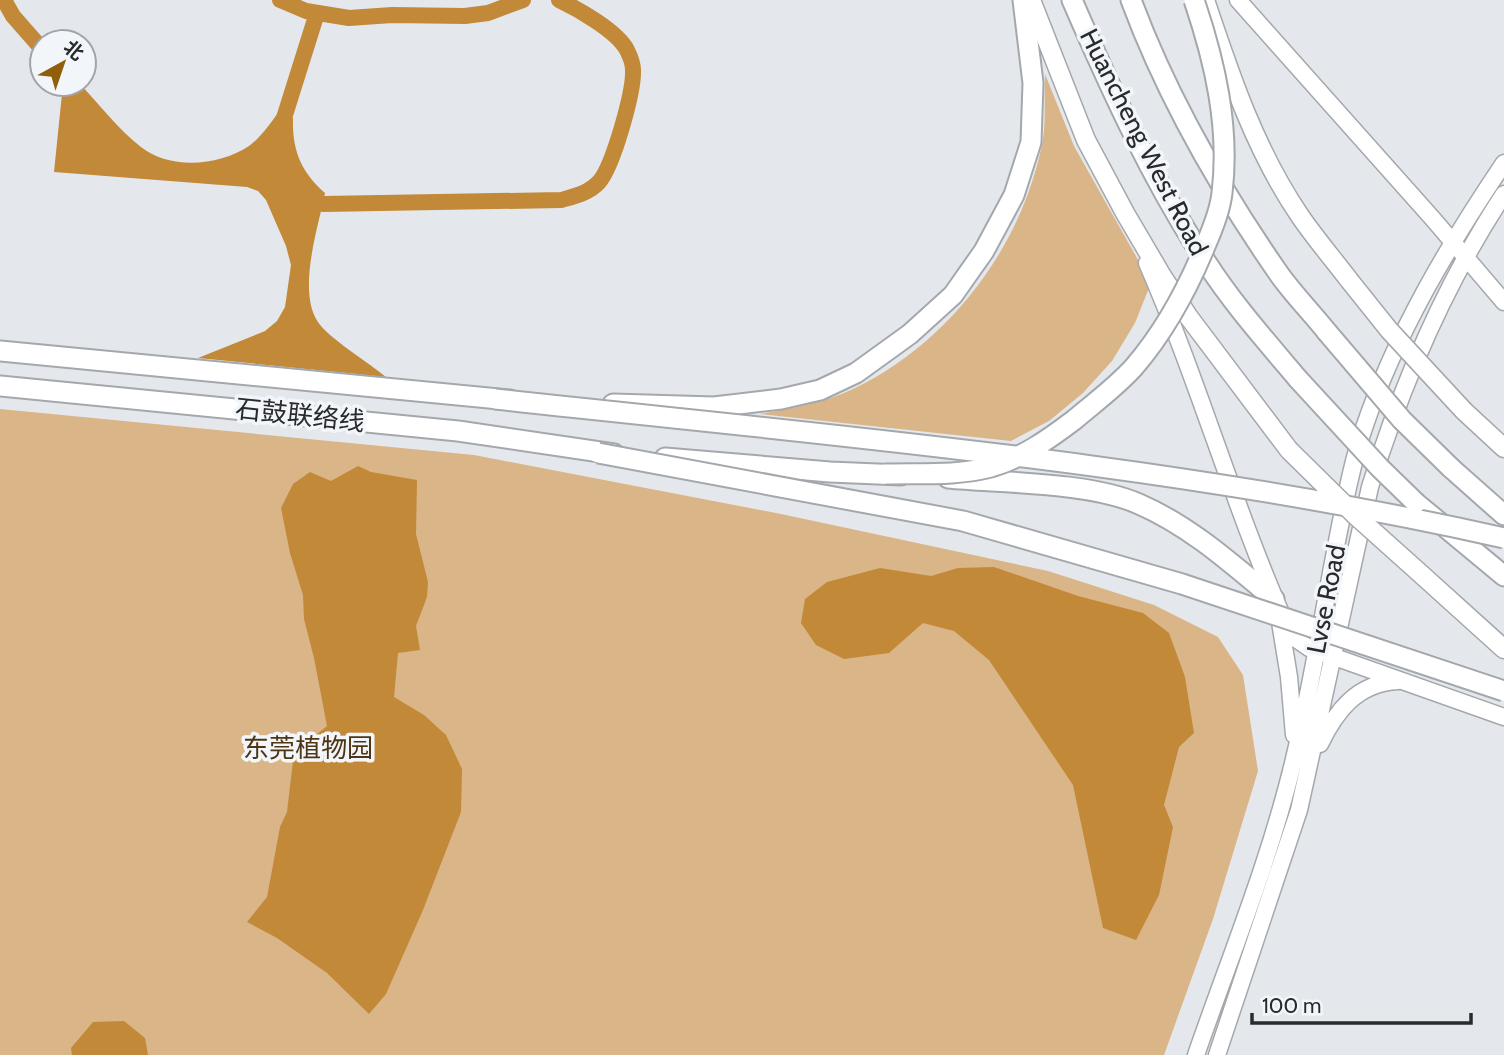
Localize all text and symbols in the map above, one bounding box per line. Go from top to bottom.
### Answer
street label: Huancheng West Road [1073,23,1215,261]
north arrow [28,28,98,98]
text: 北 [59,35,88,65]
street label: 石鼓联络线 [234,392,366,438]
street label: Lvse Road [1300,542,1352,656]
park label: 东莞植物园 [243,732,373,764]
scale bar [1252,982,1471,1026]
text: 100 m [1262,993,1321,1018]

